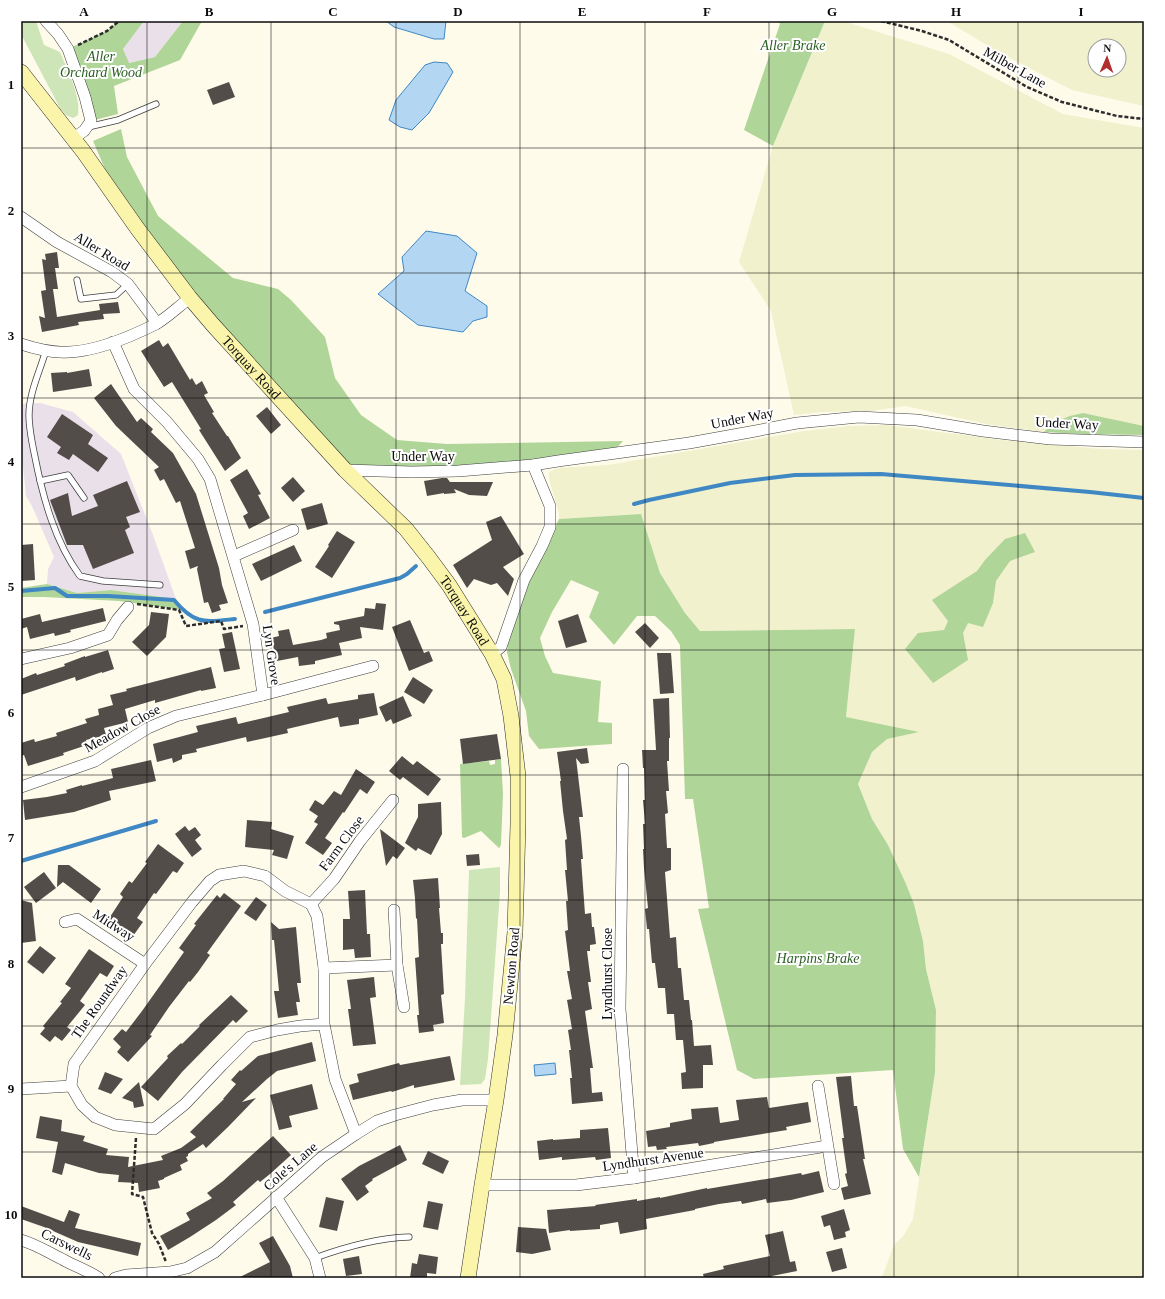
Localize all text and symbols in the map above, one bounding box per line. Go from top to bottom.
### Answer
text: A [79,4,89,19]
text: B [205,4,214,19]
text: C [328,4,338,19]
text: D [453,4,463,19]
text: E [578,4,586,19]
text: F [703,4,711,19]
text: G [827,4,837,19]
text: H [951,4,961,19]
text: I [1078,4,1084,19]
park label: Aller Brake [760,38,825,53]
north arrow [1087,38,1127,78]
text: N [1103,42,1112,54]
street label: Milber Lane [981,44,1049,91]
park label: Aller Orchard Wood [60,49,143,80]
text: 1 [8,77,14,92]
text: 2 [8,203,14,218]
street label: Aller Road [71,229,132,274]
text: 3 [8,328,15,343]
street label: Torquay Road [219,333,283,402]
street label: Under Way [709,405,775,432]
street label: Under Way [1035,414,1099,433]
street label: Under Way [391,449,455,464]
text: 4 [8,454,15,469]
street label: Torquay Road [437,573,492,648]
text: 5 [8,579,15,594]
street label: Lyn Grove [260,624,283,686]
street label: Meadow Close [82,701,163,755]
text: 6 [8,705,15,720]
street label: Farm Close [316,813,367,874]
text: 7 [8,830,15,845]
street label: Midway [90,906,137,944]
street label: Newton Road [501,927,522,1005]
street label: Lyndhurst Close [600,928,615,1020]
park label: Harpins Brake [776,951,859,966]
text: 8 [8,956,15,971]
street label: The Roundway [69,963,130,1042]
text: 9 [8,1081,15,1096]
street label: Cole's Lane [261,1139,320,1194]
street label: Lyndhurst Avenue [602,1145,705,1174]
text: 10 [5,1207,18,1222]
street label: Carswells [39,1226,95,1263]

